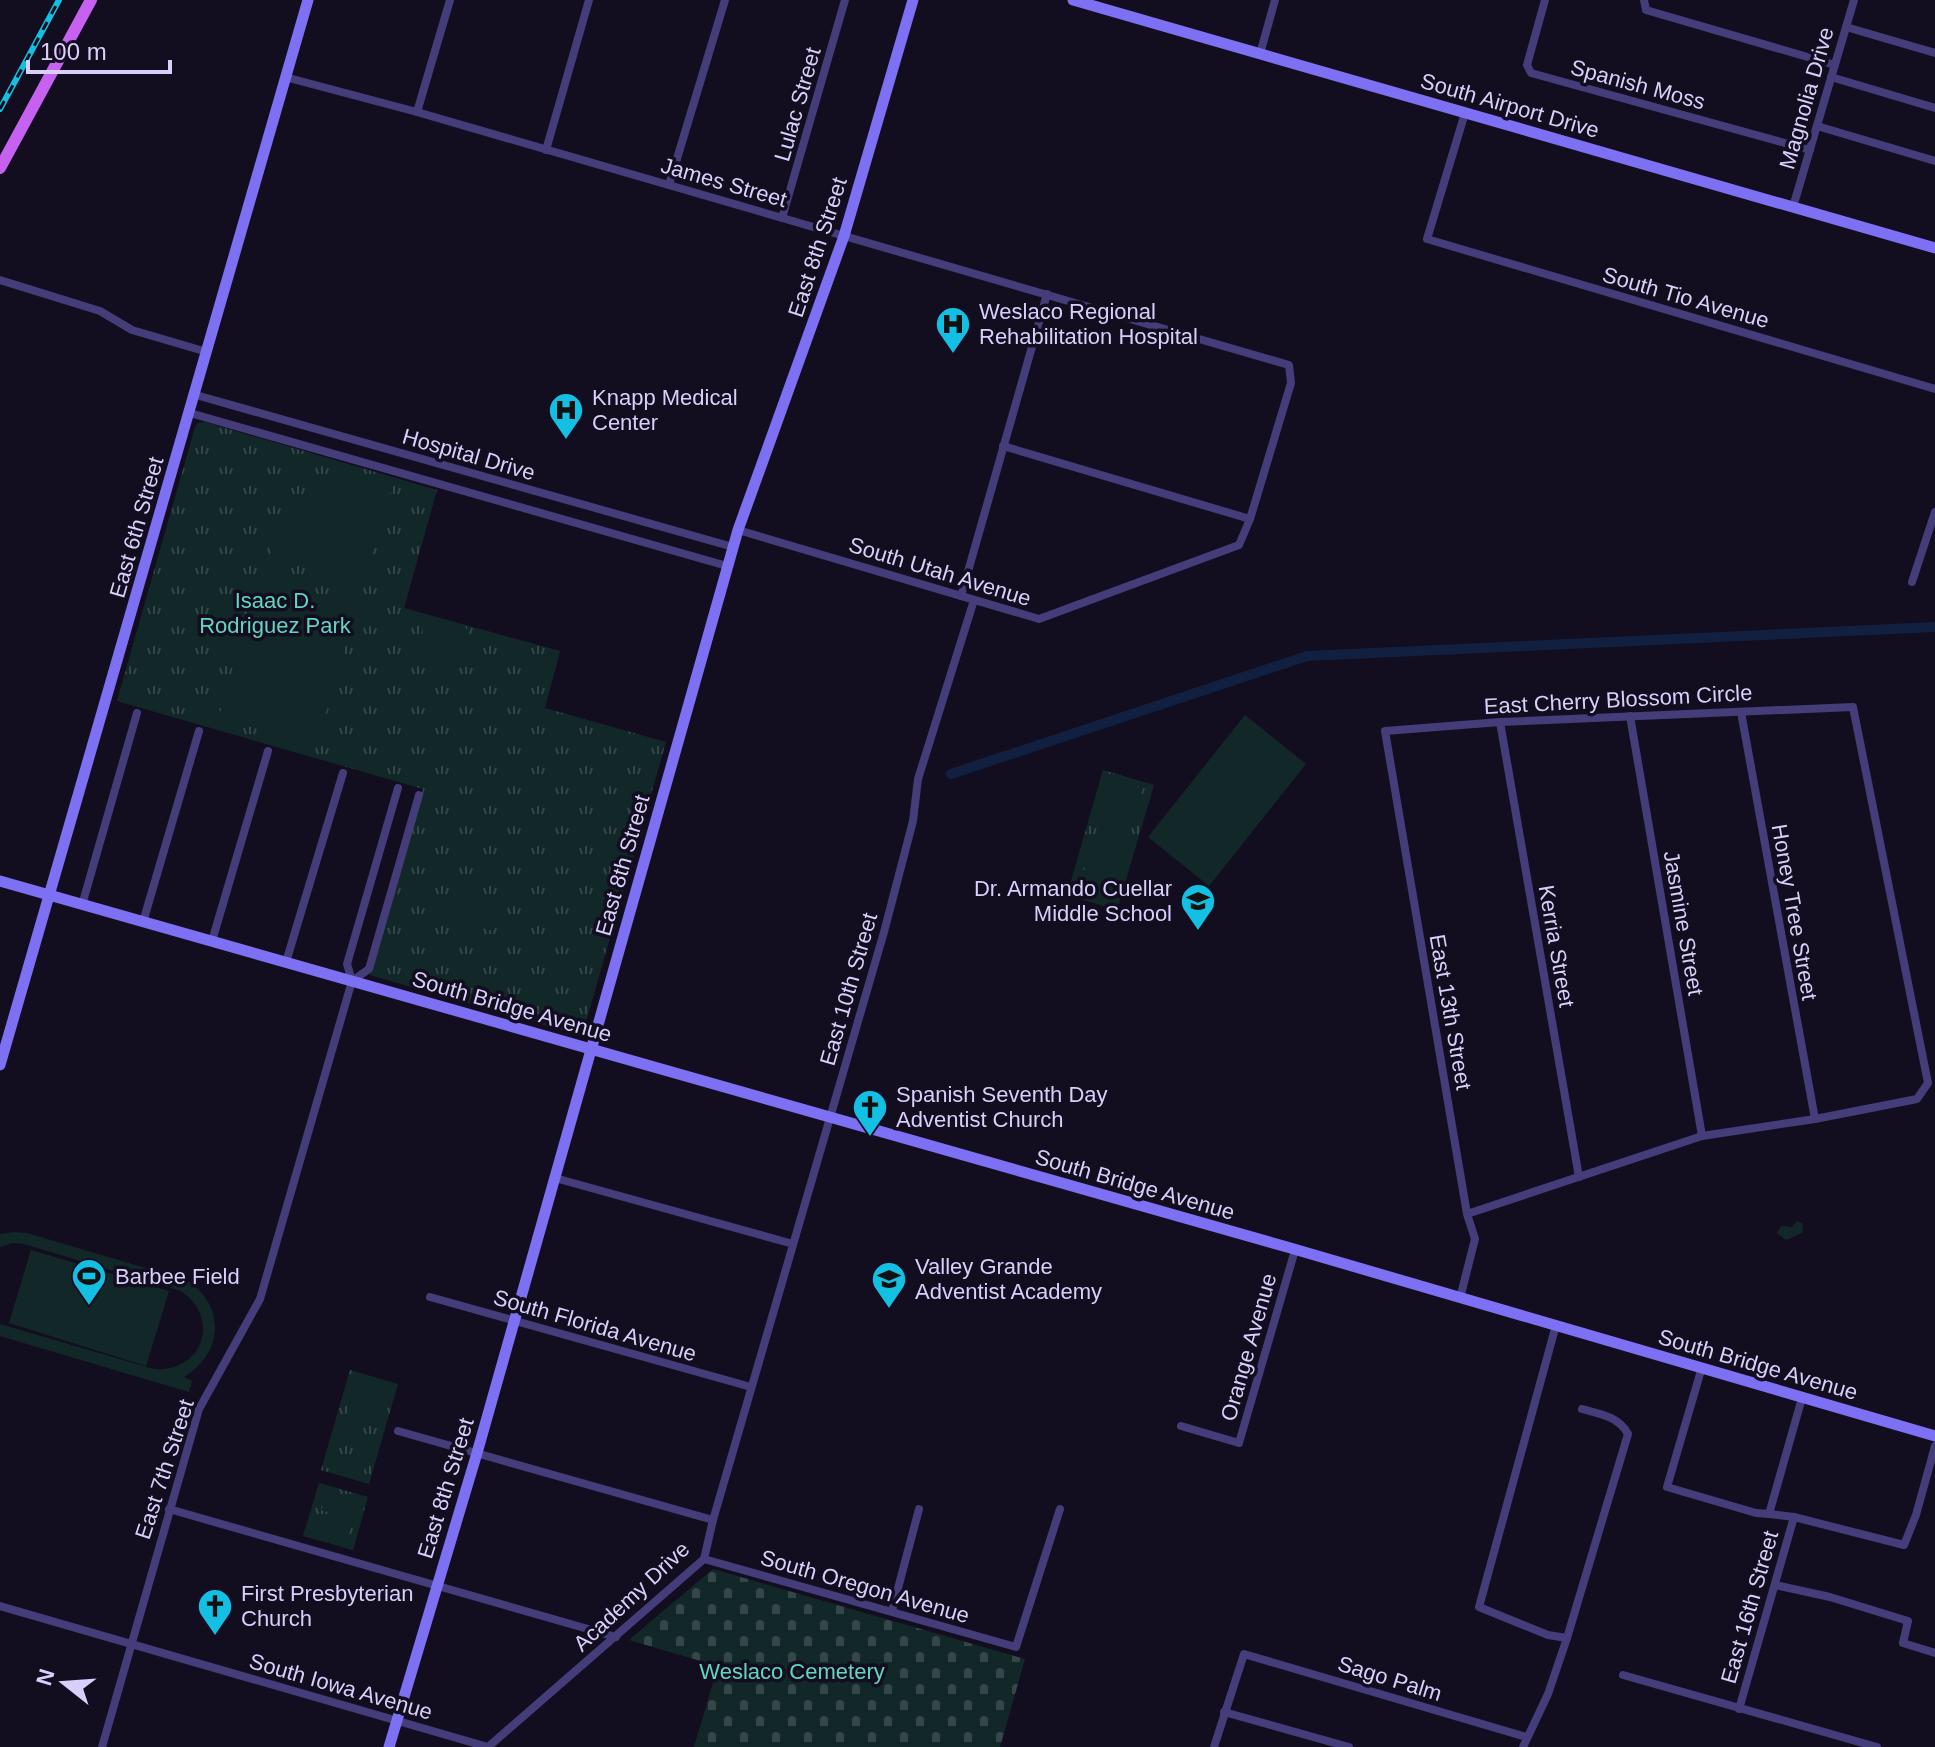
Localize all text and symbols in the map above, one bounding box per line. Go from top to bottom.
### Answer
scale bar [28,24,170,74]
street label: Magnolia Drive [1774,24,1839,172]
text: 100 m [40,38,107,65]
street label: Lulac Street [769,44,826,164]
street label: Spanish Moss [1568,55,1708,114]
street label: South Airport Drive [1418,68,1602,143]
street label: James Street [658,153,790,212]
street label: East 8th Street [783,174,852,320]
street label: South Tio Avenue [1600,262,1772,333]
place label: Weslaco Regional Rehabilitation Hospital [979,299,1198,349]
hospital icon: Weslaco Regional Rehabilitation Hospital [934,305,972,355]
place label: Knapp Medical Center [592,385,738,435]
hospital icon: Knapp Medical Center [547,391,585,441]
street label: Hospital Drive [400,424,538,485]
street label: East 6th Street [104,454,169,601]
street label: South Utah Avenue [846,532,1034,611]
park label: Isaac D. Rodriguez Park [199,588,352,638]
street label: East Cherry Blossom Circle [1483,680,1753,719]
street label: East 8th Street [590,792,655,939]
street label: Honey Tree Street [1767,822,1822,1002]
street label: Jasmine Street [1658,849,1709,998]
place label: Dr. Armando Cuellar Middle School [974,876,1172,926]
school or university icon: Dr. Armando Cuellar Middle School [1179,882,1217,932]
street label: Kerria Street [1533,883,1580,1009]
street label: East 10th Street [815,910,882,1068]
street label: East 13th Street [1424,932,1477,1092]
street label: South Bridge Avenue [409,966,614,1047]
place label: Spanish Seventh Day Adventist Church [896,1082,1108,1132]
church icon: Spanish Seventh Day Adventist Church [851,1088,889,1138]
street label: South Bridge Avenue [1032,1144,1237,1225]
place label: Valley Grande Adventist Academy [915,1254,1102,1304]
sports icon: Barbee Field [70,1257,108,1307]
school or university icon: Valley Grande Adventist Academy [870,1260,908,1310]
place label: Barbee Field [115,1264,240,1289]
street label: Orange Avenue [1215,1270,1282,1424]
street label: South Florida Avenue [490,1285,699,1366]
street label: South Bridge Avenue [1655,1324,1860,1405]
street label: East 7th Street [130,1396,199,1542]
street label: East 8th Street [412,1415,479,1561]
street label: East 16th Street [1716,1528,1783,1686]
street label: Academy Drive [568,1536,694,1656]
street label: South Oregon Avenue [758,1545,972,1628]
place label: First Presbyterian Church [241,1581,413,1631]
church icon: First Presbyterian Church [196,1587,234,1637]
north arrow [24,1643,104,1723]
street label: South Iowa Avenue [246,1648,435,1725]
street label: Sago Palm [1335,1651,1445,1706]
park label: Weslaco Cemetery [699,1659,885,1684]
text: N [31,1666,60,1689]

